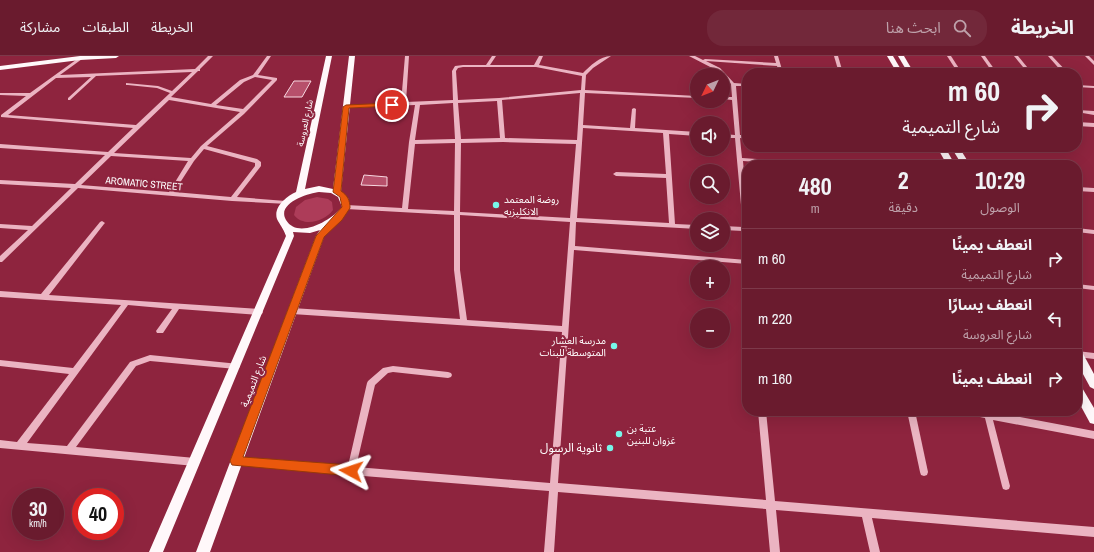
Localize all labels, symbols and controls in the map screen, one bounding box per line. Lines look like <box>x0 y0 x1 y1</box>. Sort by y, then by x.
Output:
search box <box>707 10 987 46</box>
text: الخريطة <box>1011 14 1074 40</box>
text: ابحث هنا <box>886 17 941 38</box>
icon: search <box>951 17 973 39</box>
text: مشاركة <box>20 18 60 36</box>
text: الطبقات <box>82 18 129 36</box>
text: الخريطة <box>151 18 193 36</box>
north arrow <box>690 68 730 108</box>
map controls <box>690 68 730 348</box>
text: 60 m <box>948 72 1000 110</box>
icon: right <box>1014 84 1066 136</box>
pin <box>375 88 409 122</box>
icon: arrive <box>381 94 403 116</box>
street label: شارع العروسة <box>294 98 317 148</box>
text: شارع التميمية <box>902 114 1000 139</box>
button: sound <box>690 116 730 156</box>
button: search <box>690 164 730 204</box>
text: 2 <box>898 164 909 196</box>
text: 10:29 <box>975 164 1025 196</box>
text: 480 <box>799 170 832 202</box>
street label: AROMATIC STREET <box>104 174 183 193</box>
place label: روضة المعتمد الانكليزيه <box>504 193 559 218</box>
text: دقيقة <box>888 199 918 216</box>
text: الوصول <box>980 199 1020 216</box>
marker: روضة المعتمد الانكليزيه <box>491 200 501 210</box>
text: m <box>811 200 820 217</box>
button: layers <box>690 212 730 252</box>
text: انعطف يمينًا <box>952 234 1032 255</box>
text: 60 m <box>758 248 785 269</box>
icon: right <box>1044 248 1066 270</box>
button: + <box>690 260 730 300</box>
text: شارع التميمية <box>961 266 1032 283</box>
text: انعطف يسارًا <box>948 294 1032 315</box>
button: − <box>690 308 730 348</box>
text: 220 m <box>758 308 792 329</box>
icon: left <box>1044 308 1066 330</box>
text: شارع العروسة <box>963 326 1032 343</box>
place label: مدرسة العشار المتوسطة للبنات <box>539 334 606 359</box>
marker: مدرسة العشار المتوسطة للبنات <box>609 341 619 351</box>
street label: شارع التميمية <box>238 353 270 409</box>
text: 160 m <box>758 368 792 389</box>
text: انعطف يمينًا <box>952 368 1032 389</box>
icon: right <box>1044 368 1066 390</box>
place label: عتبة بن غزوان للبنين <box>627 422 675 447</box>
marker: عتبة بن غزوان للبنين <box>614 429 624 439</box>
place label: ثانوية الرسول <box>540 440 602 456</box>
marker: ثانوية الرسول <box>605 443 615 453</box>
position arrow <box>330 450 372 492</box>
speed limit sign: 40 <box>72 488 124 540</box>
text: 30 <box>29 495 47 522</box>
text: km/h <box>29 517 47 530</box>

